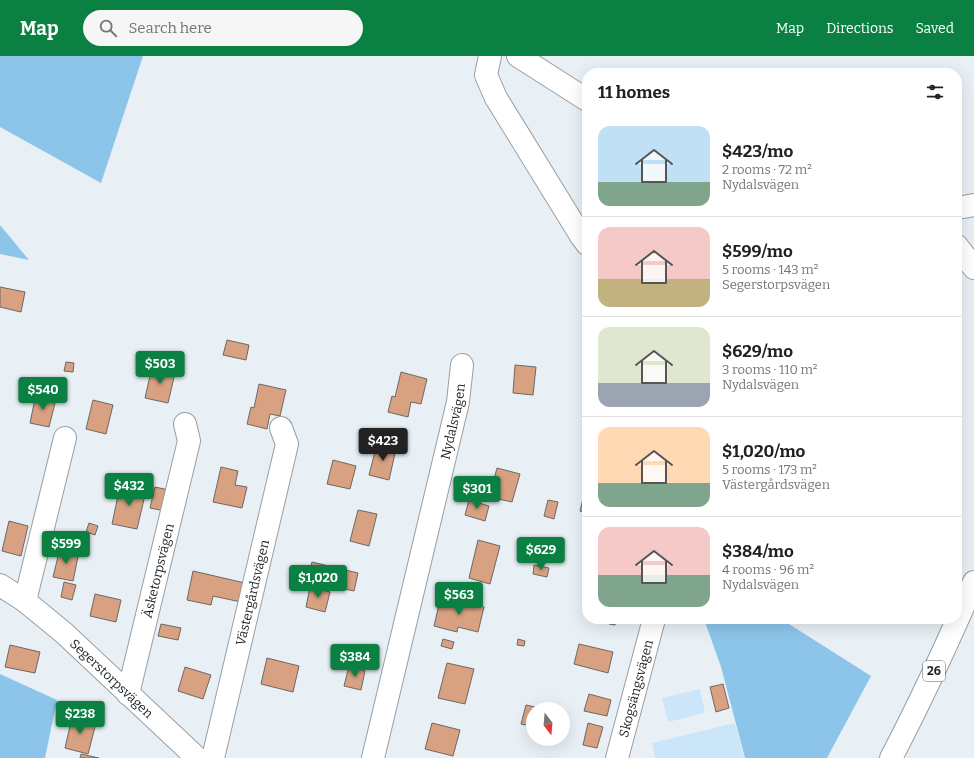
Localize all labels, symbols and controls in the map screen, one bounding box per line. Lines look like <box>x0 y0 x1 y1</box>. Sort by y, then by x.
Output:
search box <box>83 10 363 46</box>
text: Map <box>20 17 59 40</box>
icon: search <box>97 17 119 39</box>
text: Search here <box>129 19 212 37</box>
text: Map <box>776 20 804 37</box>
text: Directions <box>826 20 894 37</box>
text: Saved <box>916 20 954 37</box>
icon: filters <box>924 81 946 103</box>
text: 11 homes <box>598 82 670 103</box>
text: $423/mo <box>722 141 793 162</box>
icon: home <box>630 142 678 190</box>
text: 2 rooms · 72 m² <box>722 162 812 177</box>
text: Nydalsvägen <box>722 177 799 192</box>
text: $599/mo <box>722 241 793 262</box>
icon: home <box>630 243 678 291</box>
text: 5 rooms · 143 m² <box>722 262 818 277</box>
text: Segerstorpsvägen <box>722 277 830 292</box>
text: $629/mo <box>722 341 793 362</box>
icon: home <box>630 343 678 391</box>
pin: $503 <box>136 351 184 385</box>
text: $503 <box>145 356 175 371</box>
text: 3 rooms · 110 m² <box>722 362 817 377</box>
pin: $540 <box>19 377 67 411</box>
text: Nydalsvägen <box>722 377 799 392</box>
text: $540 <box>27 382 59 397</box>
street label: Nydalsvägen <box>437 382 468 461</box>
pin: $423 <box>359 428 407 462</box>
text: $423 <box>368 433 398 448</box>
text: $1,020/mo <box>722 441 805 462</box>
icon: home <box>630 443 678 491</box>
text: 5 rooms · 173 m² <box>722 462 817 477</box>
pin: $432 <box>105 473 153 507</box>
pin: $301 <box>453 476 501 510</box>
text: Västergårdsvägen <box>722 477 830 492</box>
text: $432 <box>114 478 144 493</box>
text: $301 <box>462 481 492 496</box>
street label: Äsketorpsvägen <box>139 521 177 619</box>
pin: $599 <box>42 531 90 565</box>
text: $599 <box>51 536 81 551</box>
street label: Västergårdsvägen <box>232 537 272 647</box>
pin: $629 <box>517 537 565 571</box>
text: $384/mo <box>722 541 794 562</box>
text: $629 <box>526 542 556 557</box>
icon: home <box>630 543 678 591</box>
text: 4 rooms · 96 m² <box>722 562 814 577</box>
pin: $1,020 <box>285 565 351 599</box>
text: $1,020 <box>298 570 338 585</box>
text: Nydalsvägen <box>722 577 799 592</box>
pin: $563 <box>435 582 483 616</box>
text: $563 <box>444 587 474 602</box>
street label: Segerstorpsvägen <box>67 636 157 721</box>
street label: Skogsängsvägen <box>615 637 656 739</box>
pin: $384 <box>331 644 379 678</box>
text: $384 <box>339 649 371 664</box>
road number: 26 <box>923 661 945 681</box>
pin: $238 <box>56 701 104 735</box>
north arrow <box>526 702 570 746</box>
map controls <box>526 702 570 746</box>
text: $238 <box>65 706 95 721</box>

